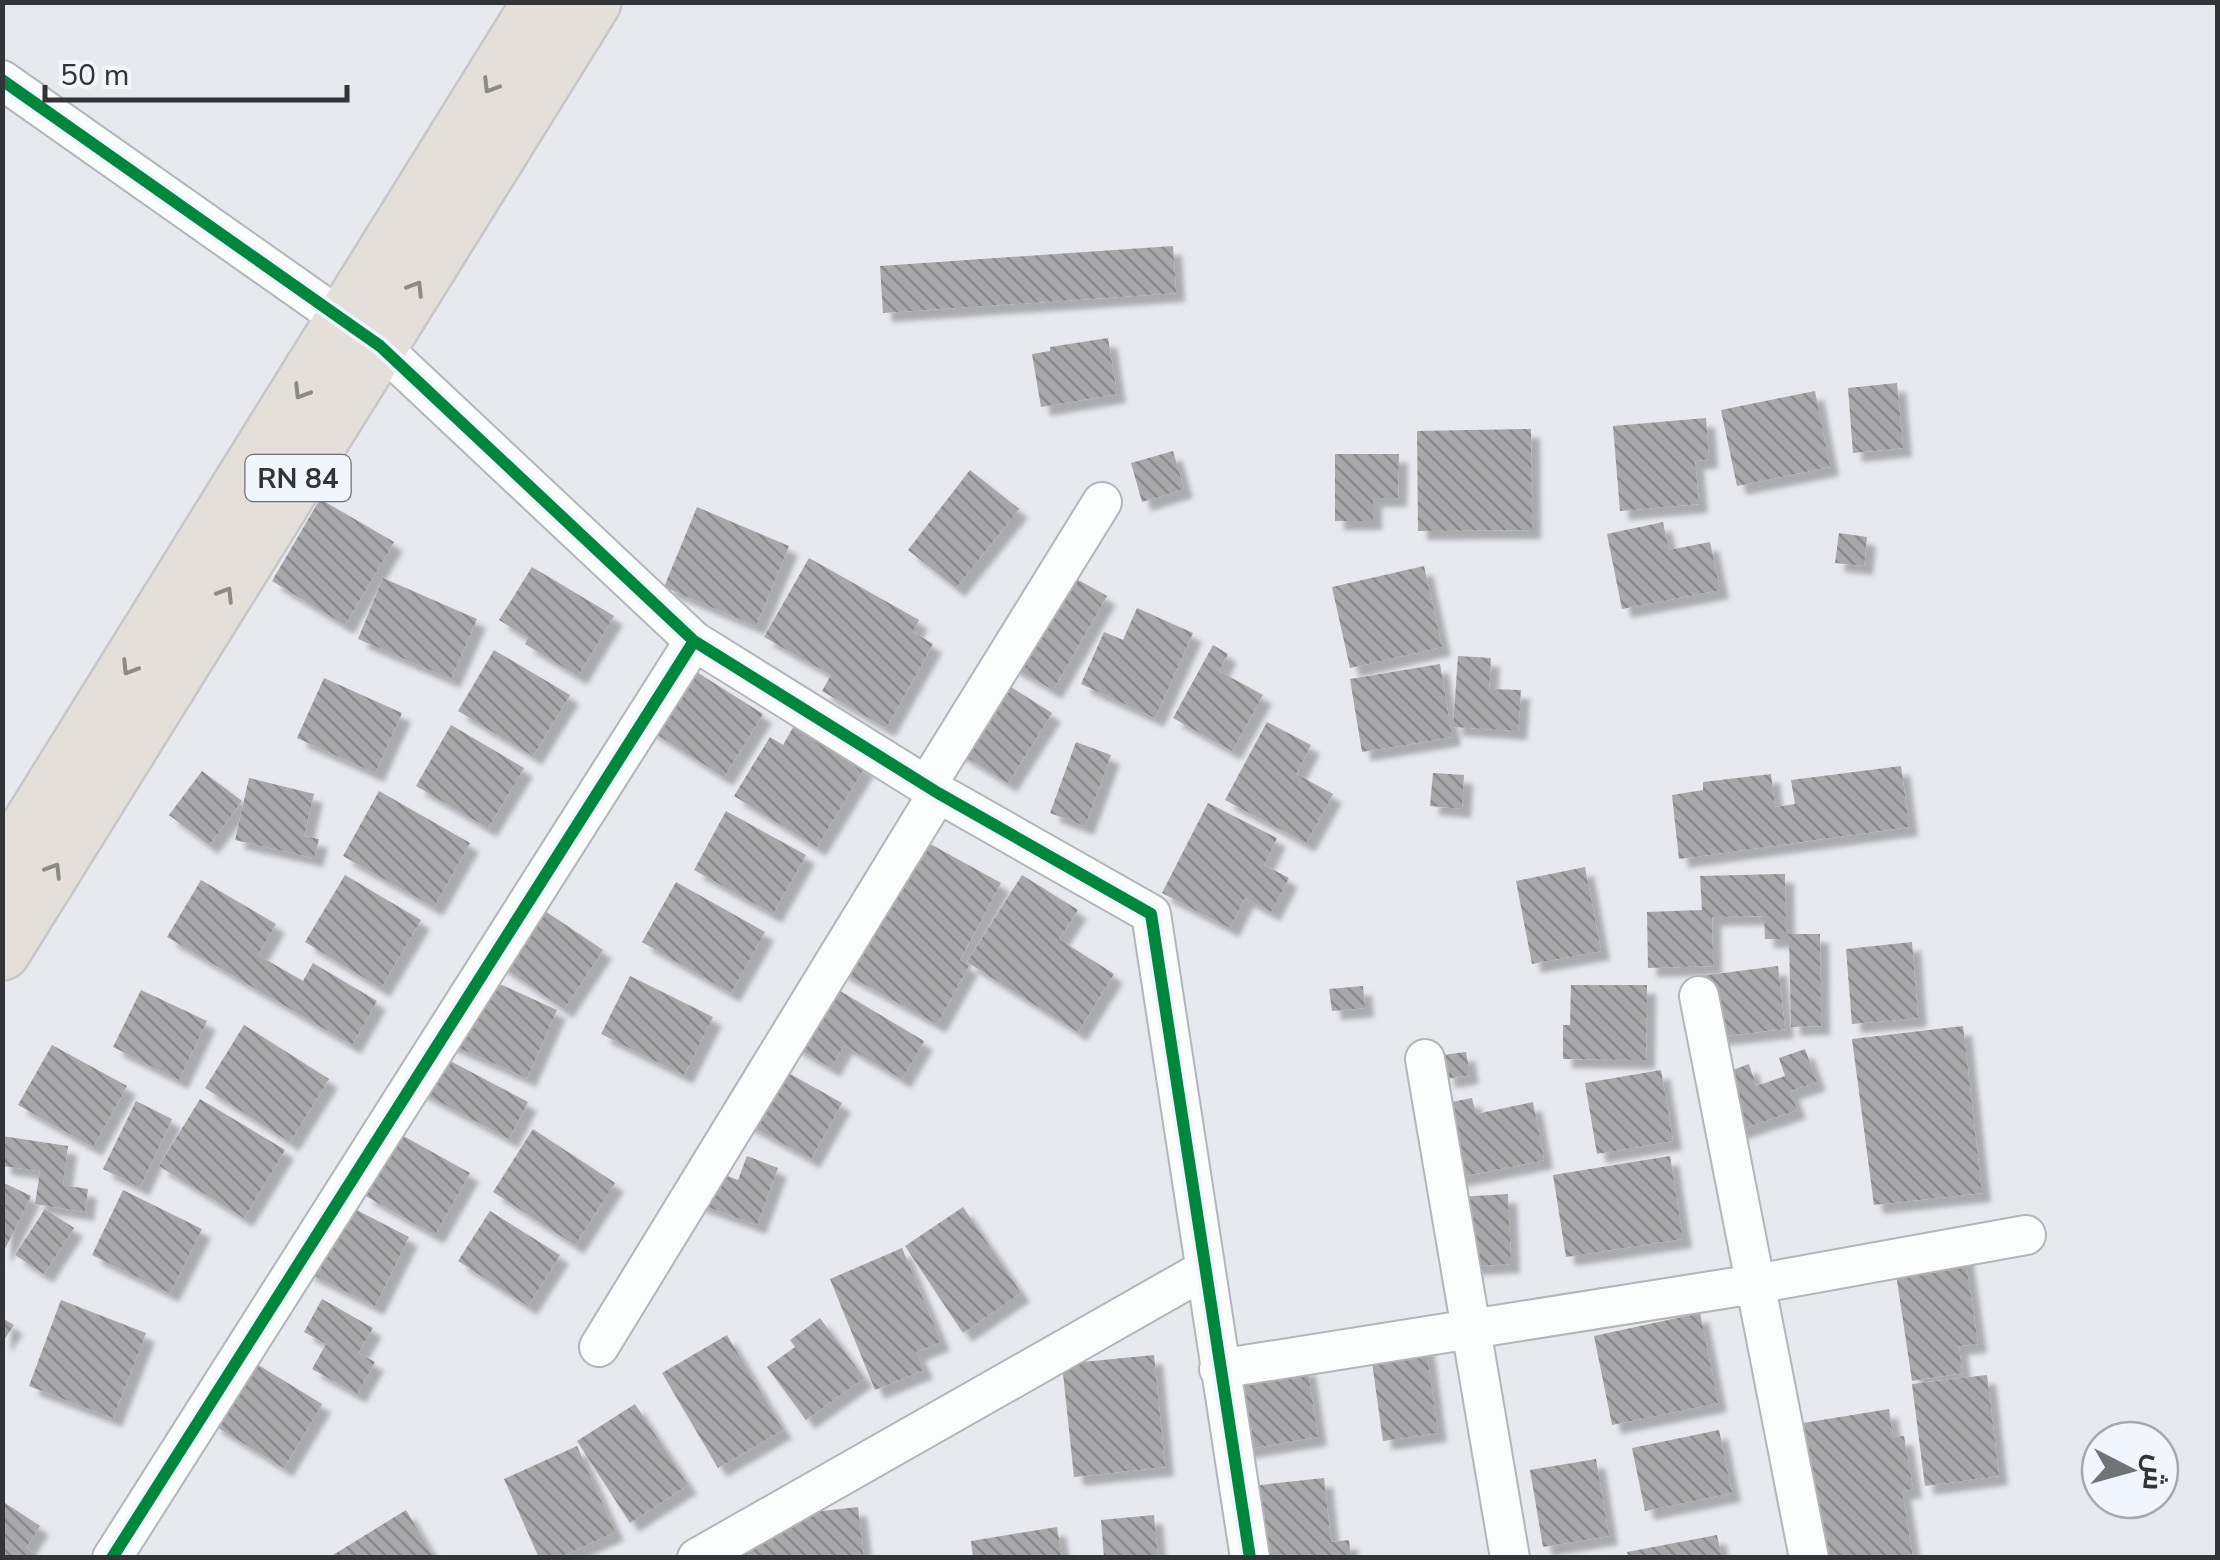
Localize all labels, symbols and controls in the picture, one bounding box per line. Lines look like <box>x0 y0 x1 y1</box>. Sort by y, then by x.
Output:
scale bar <box>45 40 348 102</box>
text: 50 m <box>60 55 129 96</box>
one-way arrow <box>484 75 503 93</box>
one-way arrow <box>404 281 423 299</box>
one-way arrow <box>295 381 314 399</box>
road number: RN 84 <box>246 455 350 501</box>
one-way arrow <box>214 587 233 605</box>
one-way arrow <box>122 657 141 675</box>
one-way arrow <box>42 862 61 880</box>
north arrow <box>2080 1420 2180 1520</box>
text: ش <box>2133 1453 2175 1492</box>

